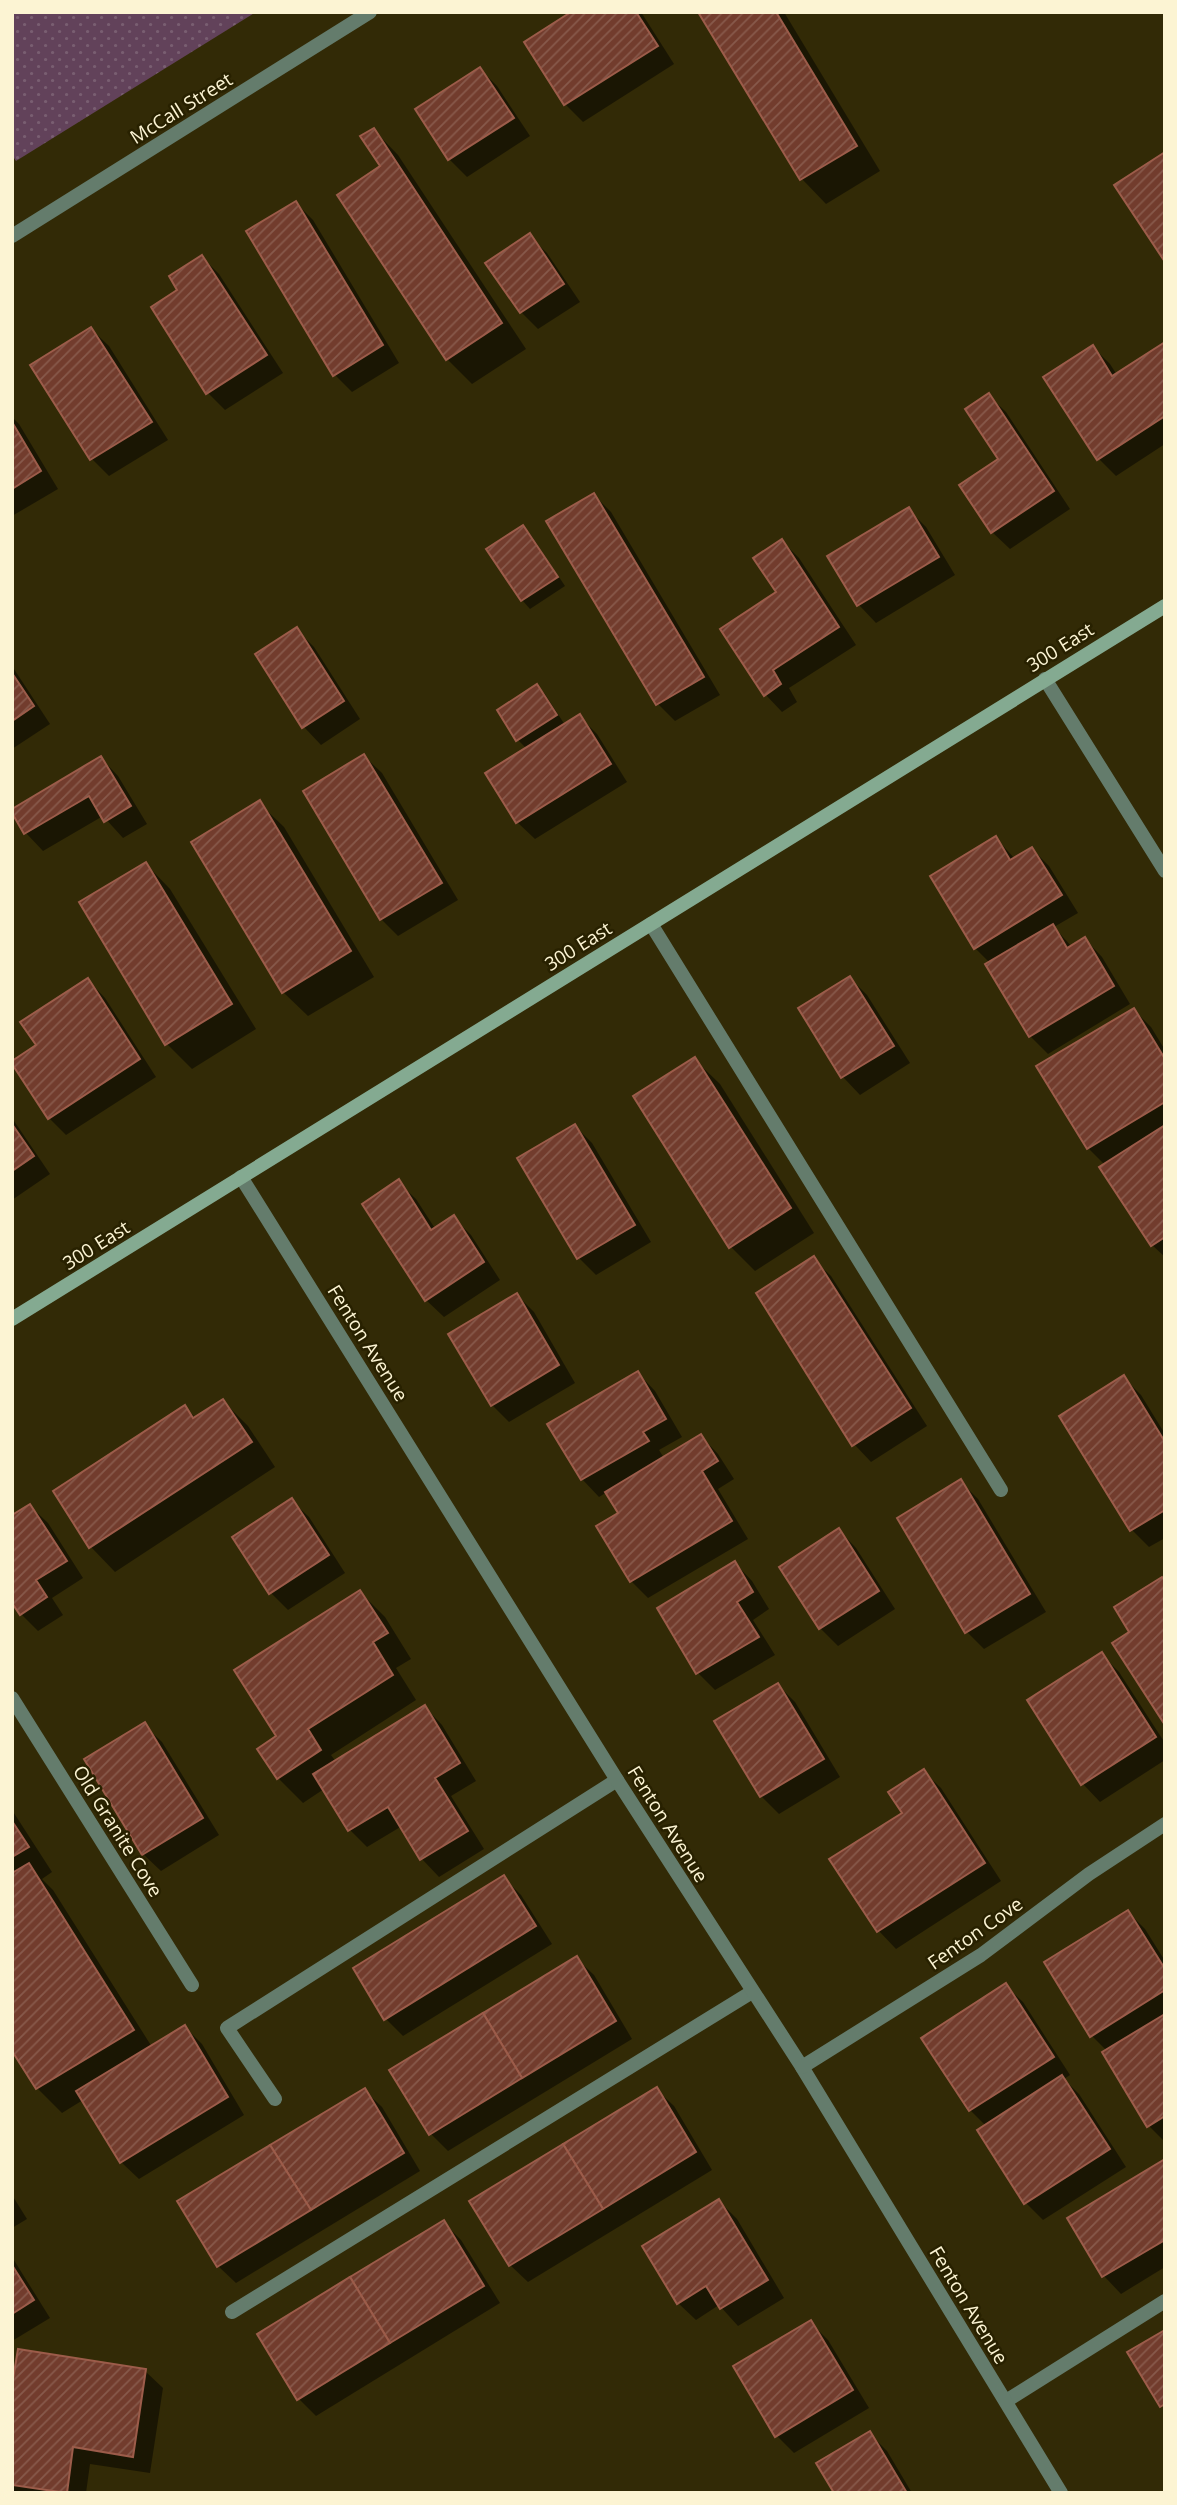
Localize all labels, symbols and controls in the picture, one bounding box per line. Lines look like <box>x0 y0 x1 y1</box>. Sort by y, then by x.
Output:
street label: McCall Street <box>125 66 237 150</box>
street label: 300 East <box>1022 616 1099 678</box>
street label: 300 East <box>540 915 617 977</box>
street label: 300 East <box>58 1214 135 1276</box>
street label: Fenton Avenue <box>322 1280 414 1406</box>
street label: Old Granite Cove <box>67 1760 169 1902</box>
street label: Fenton Avenue <box>622 1761 714 1887</box>
street label: Fenton Cove <box>922 1891 1028 1975</box>
street label: Fenton Avenue <box>924 2241 1014 2369</box>

